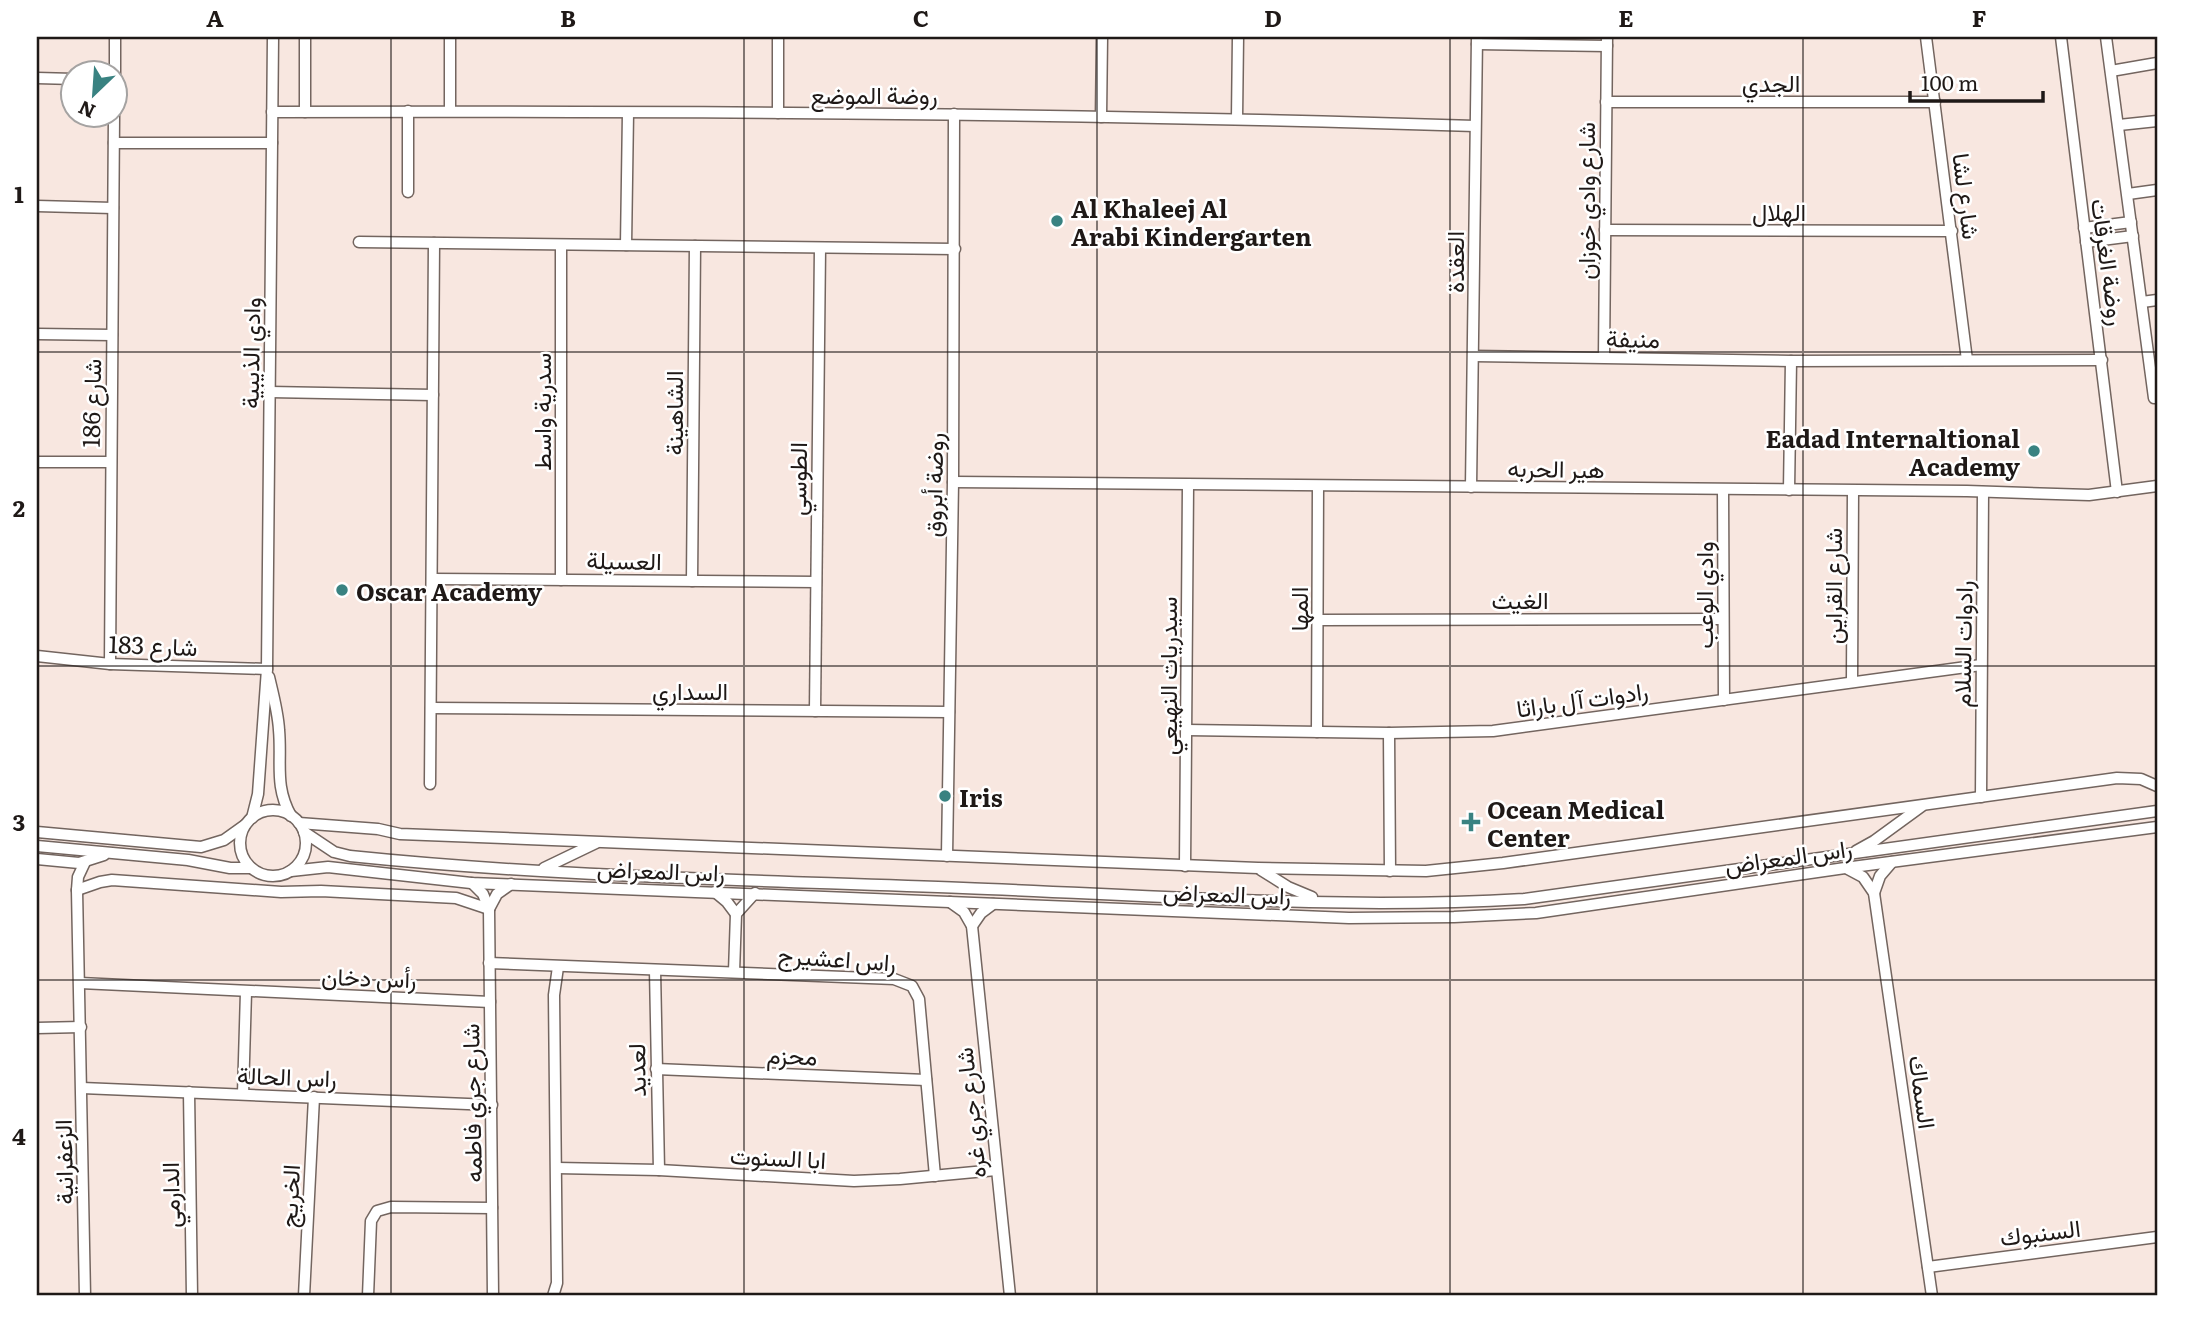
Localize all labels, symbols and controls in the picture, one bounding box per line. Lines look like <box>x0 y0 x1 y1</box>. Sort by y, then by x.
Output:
text: A <box>206 0 224 34</box>
text: B <box>560 0 576 34</box>
text: C <box>913 0 929 34</box>
text: D <box>1264 0 1282 34</box>
text: E <box>1618 0 1634 34</box>
text: F <box>1972 0 1987 34</box>
north arrow <box>60 60 130 130</box>
scale bar <box>1910 60 2044 104</box>
street label: الجدي <box>1742 64 1800 103</box>
text: 100 m <box>1921 66 1978 97</box>
street label: روضة الموضع <box>810 76 938 113</box>
text: N <box>73 94 100 126</box>
street label: شارع وادي خوزان <box>1567 122 1606 280</box>
street label: شارع لشا <box>1944 151 1991 241</box>
text: 1 <box>14 176 24 210</box>
place label: Al Khaleej Al Arabi Kindergarten <box>1071 190 1312 253</box>
street label: الهلال <box>1752 193 1806 228</box>
street label: روضة الغرقات <box>2084 196 2136 328</box>
marker: Al Khaleej Al Arabi Kindergarten <box>1049 213 1065 229</box>
street label: العقدة <box>1436 231 1471 293</box>
street label: وادي الذيبية <box>231 297 271 409</box>
street label: منيفة <box>1606 319 1660 355</box>
street label: سدرية واسط <box>523 353 558 471</box>
street label: شارع 186 <box>72 358 109 448</box>
street label: الشاهينة <box>655 371 690 455</box>
place label: Eadad Internaltional Academy <box>1765 420 2020 483</box>
street label: روضة أبروق <box>914 432 950 538</box>
street label: الطوسي <box>778 442 818 516</box>
marker: Eadad Internaltional Academy <box>2026 443 2042 459</box>
street label: هير الحربه <box>1507 449 1605 485</box>
text: 2 <box>13 490 25 524</box>
street label: شارع القراين <box>1814 528 1850 644</box>
street label: العسيلة <box>586 541 662 577</box>
street label: وادي الوعب <box>1685 541 1724 649</box>
place label: Oscar Academy <box>356 573 543 608</box>
street label: رادوات السلام <box>1942 580 1981 708</box>
street label: الغيث <box>1491 581 1549 616</box>
marker: Oscar Academy <box>334 582 350 598</box>
street label: المها <box>1280 587 1315 631</box>
street label: سيدريات النهيعي <box>1149 597 1188 755</box>
street label: شارع 183 <box>108 625 198 664</box>
street label: رادوات آل باراثا <box>1514 671 1650 725</box>
street label: السداري <box>652 672 728 711</box>
place label: Iris <box>959 779 1003 814</box>
marker: Iris <box>937 788 953 804</box>
place label: Ocean Medical Center <box>1487 791 1665 854</box>
text: 3 <box>13 804 25 838</box>
marker: Ocean Medical Center <box>1461 812 1481 832</box>
street label: راس المعراض <box>1722 829 1854 881</box>
street label: راس المعراض <box>596 849 726 889</box>
street label: راس المعراض <box>1162 872 1292 912</box>
street label: راس اعشيرج <box>777 935 897 980</box>
street label: رأس دخان <box>321 957 417 995</box>
street label: شارع جري فاطمه <box>451 1023 493 1183</box>
street label: محزم <box>766 1036 818 1073</box>
street label: لعديد <box>617 1043 653 1097</box>
street label: شارع جري غره <box>945 1045 997 1180</box>
street label: السماك <box>1902 1053 1946 1131</box>
street label: راس الحالة <box>237 1056 337 1094</box>
text: 4 <box>12 1118 26 1152</box>
street label: الزعفرانية <box>44 1119 80 1205</box>
street label: ابا السنوت <box>729 1136 827 1176</box>
street label: الدارمي <box>151 1162 191 1228</box>
street label: الخريج <box>269 1163 309 1229</box>
street label: السنبوك <box>1998 1209 2082 1253</box>

